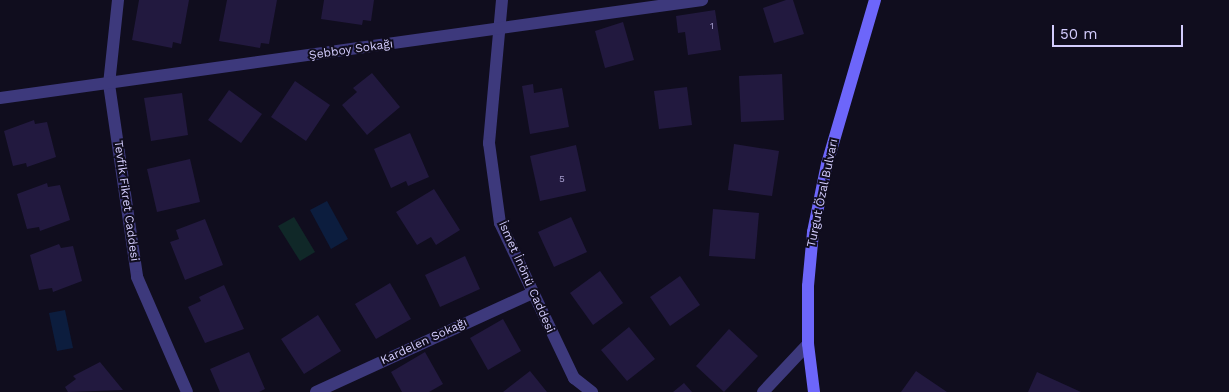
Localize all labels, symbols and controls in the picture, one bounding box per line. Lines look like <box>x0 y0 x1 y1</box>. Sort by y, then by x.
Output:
scale bar <box>1054 15 1185 47</box>
house number: 1 <box>710 20 714 32</box>
text: 50 m <box>1060 25 1097 43</box>
street label: Şebboy Sokağı <box>308 37 394 63</box>
street label: Turgut Özal Bulvarı <box>804 137 842 249</box>
street label: Tevfik Fikret Caddesi <box>110 140 142 262</box>
house number: 5 <box>559 173 565 185</box>
street label: İsmet İnönü Caddesi <box>495 219 557 335</box>
street label: Kardelen Sokağı <box>378 316 470 368</box>

